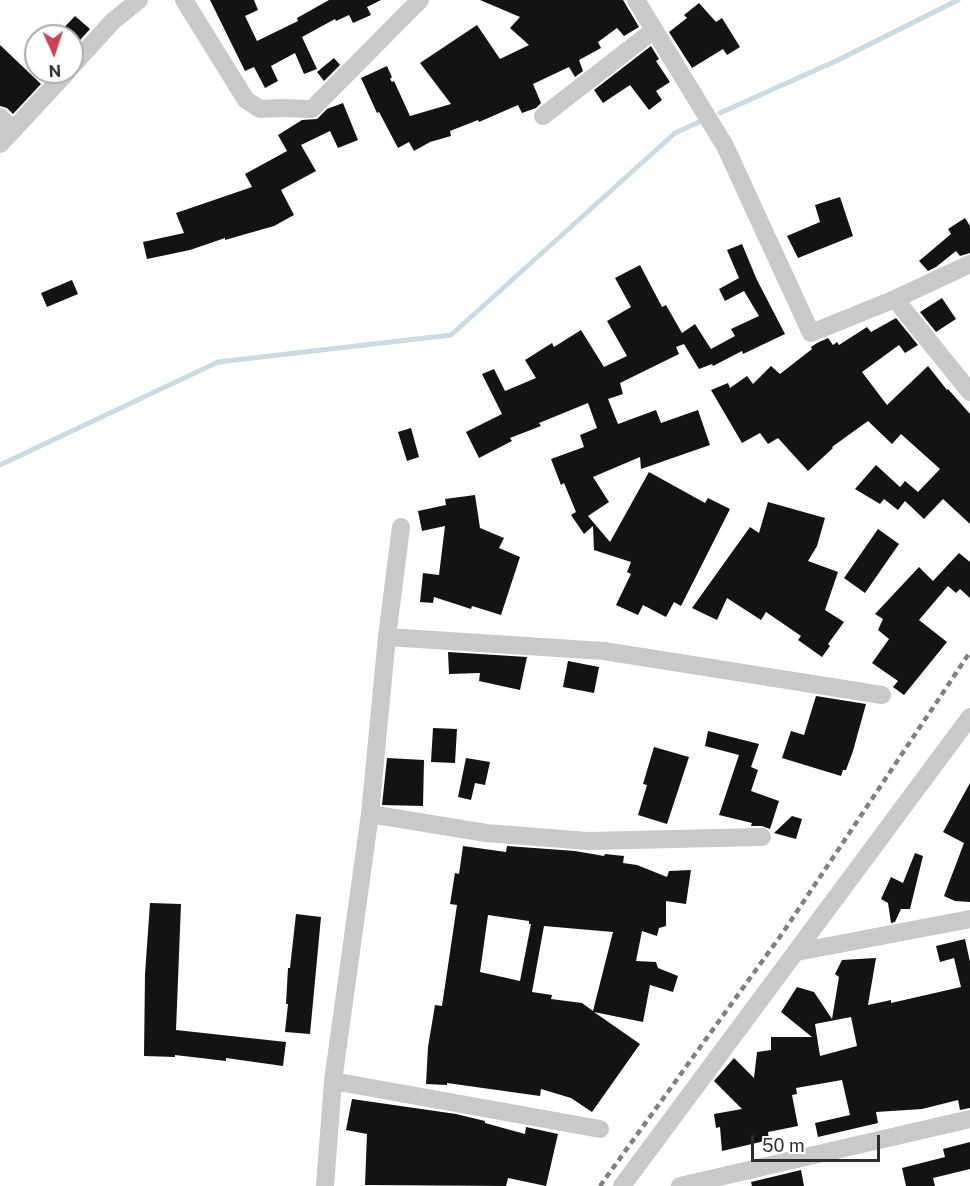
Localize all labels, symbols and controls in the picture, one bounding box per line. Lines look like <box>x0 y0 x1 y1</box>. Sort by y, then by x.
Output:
north arrow <box>24 24 84 84</box>
text: N <box>48 61 62 80</box>
scale bar <box>754 1123 883 1161</box>
text: 50 m <box>762 1135 805 1156</box>

